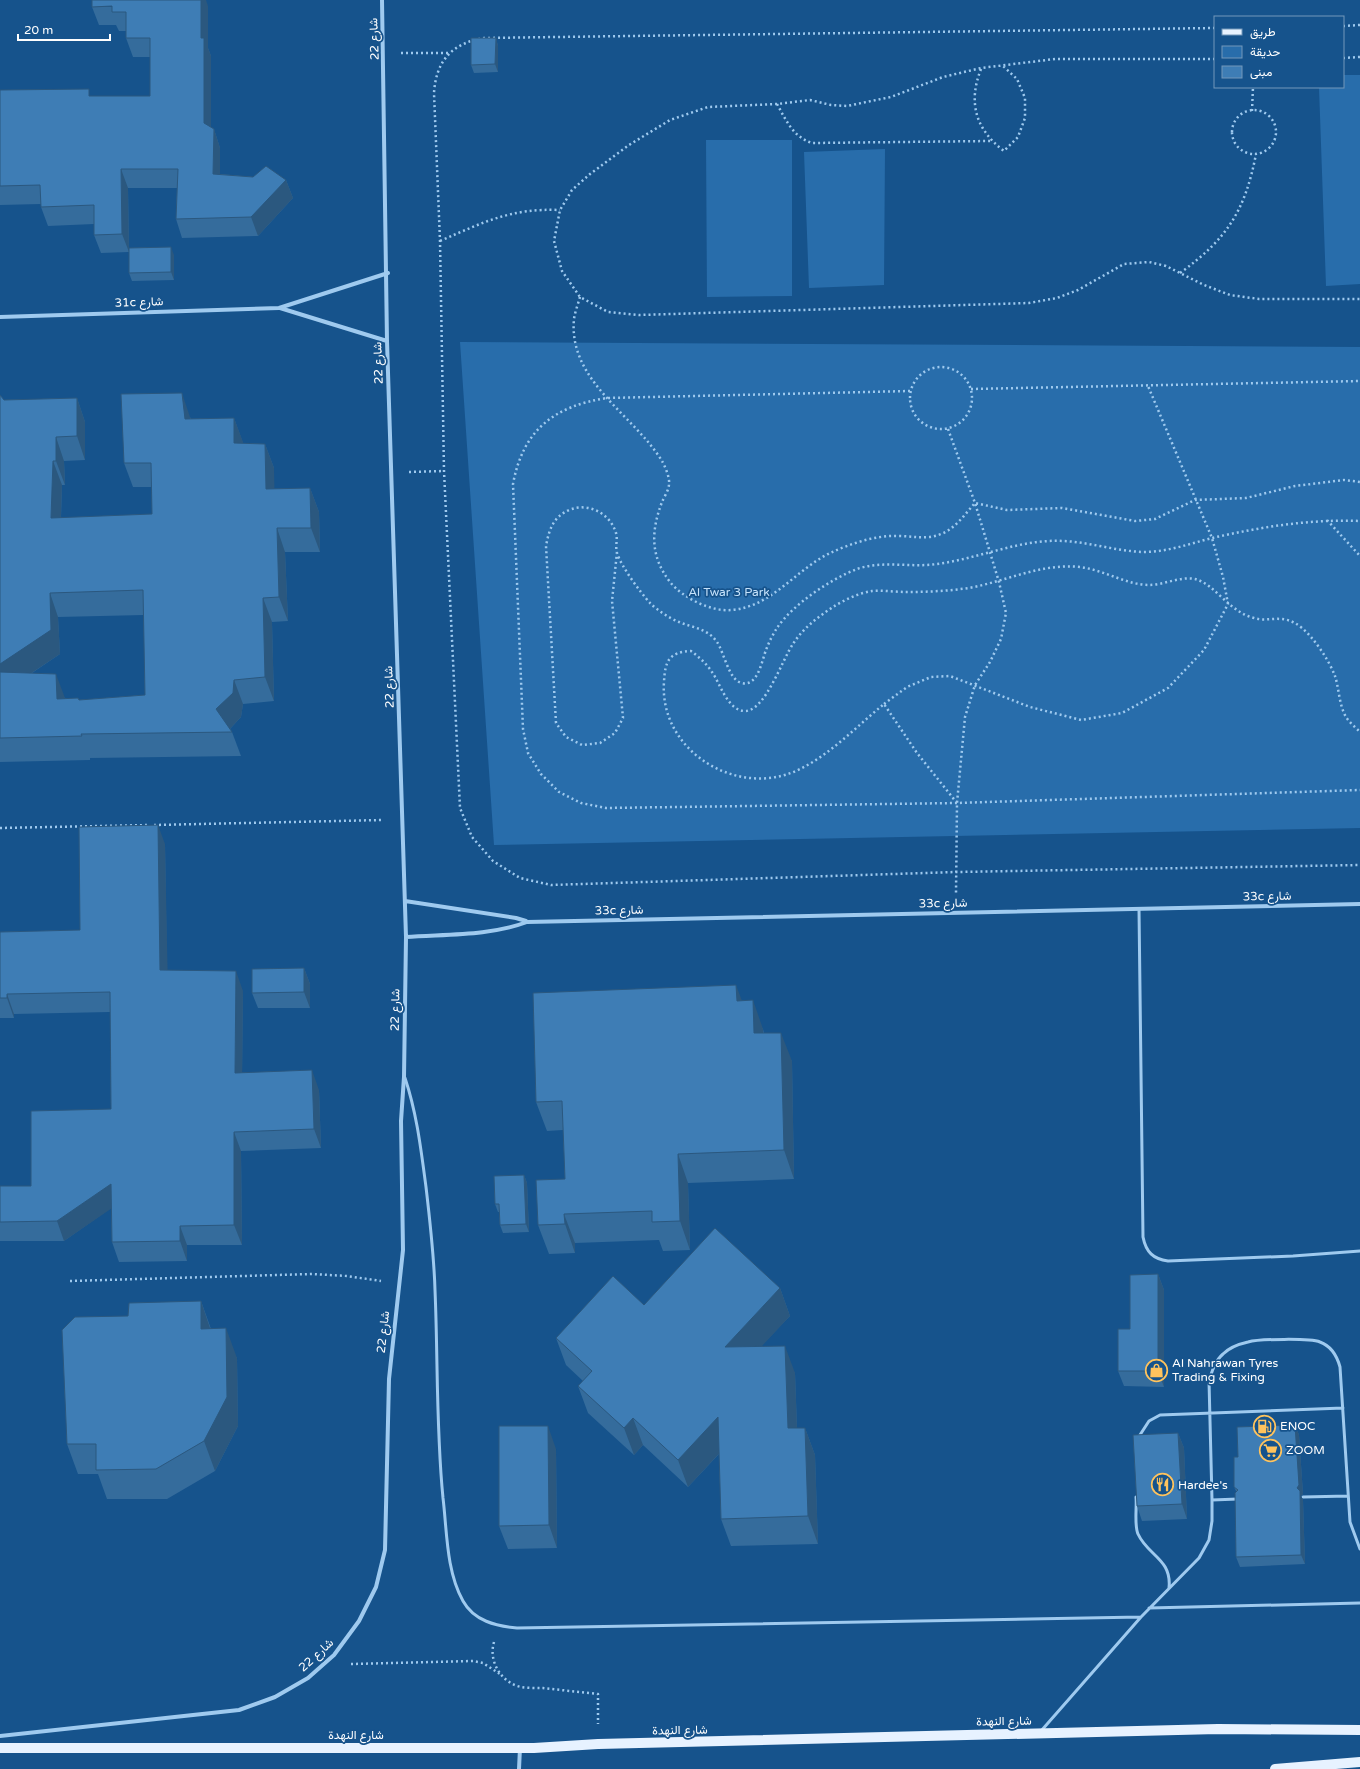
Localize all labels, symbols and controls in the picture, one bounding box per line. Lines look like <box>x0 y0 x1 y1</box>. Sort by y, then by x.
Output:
scale bar <box>18 16 110 42</box>
legend <box>1214 16 1344 88</box>
street label: شارع 22 <box>366 18 384 60</box>
text: 20 m <box>24 23 53 37</box>
text: طريق <box>1250 25 1276 40</box>
text: حديقة <box>1250 45 1280 59</box>
text: مبنى <box>1250 65 1272 80</box>
street label: 31c شارع <box>114 294 164 312</box>
street label: شارع 22 <box>370 342 388 384</box>
park label: Al Twar 3 Park <box>688 585 770 599</box>
street label: شارع 22 <box>381 666 399 708</box>
street label: 33c شارع <box>1243 889 1292 905</box>
street label: 33c شارع <box>919 896 968 912</box>
street label: 33c شارع <box>595 903 644 919</box>
street label: شارع 22 <box>388 989 404 1031</box>
street label: شارع 22 <box>374 1310 394 1354</box>
place label: Al Nahrawan Tyres Trading & Fixing <box>1172 1356 1279 1384</box>
shop icon: Al Nahrawan Tyres Trading & Fixing <box>1143 1357 1169 1383</box>
fuel station icon: ENOC <box>1252 1413 1278 1439</box>
place label: ENOC <box>1280 1419 1315 1433</box>
supermarket icon: ZOOM <box>1257 1437 1283 1463</box>
place label: ZOOM <box>1286 1443 1325 1457</box>
restaurant icon: Hardee's <box>1150 1472 1176 1498</box>
place label: Hardee's <box>1178 1478 1228 1492</box>
street label: شارع 22 <box>296 1635 338 1676</box>
street label: شارع النهدة <box>976 1714 1032 1730</box>
street label: شارع النهدة <box>652 1723 708 1739</box>
street label: شارع النهدة <box>328 1728 384 1744</box>

